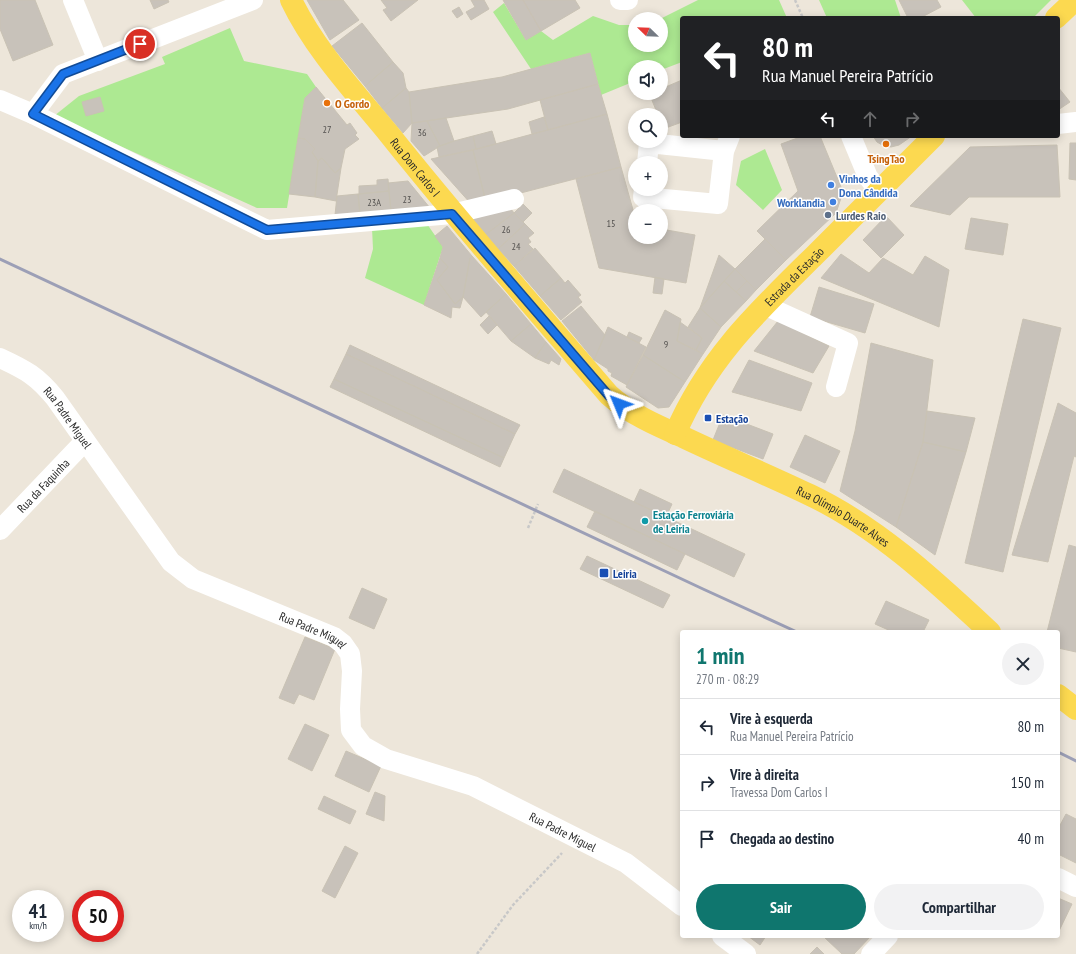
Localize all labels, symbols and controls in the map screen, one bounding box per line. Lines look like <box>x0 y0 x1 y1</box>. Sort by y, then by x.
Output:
north arrow <box>628 12 668 52</box>
map controls <box>628 12 668 244</box>
pin <box>123 27 157 61</box>
text: 80 m <box>762 28 813 65</box>
icon: left <box>696 32 748 84</box>
icon: arrive <box>129 33 151 55</box>
button: sound <box>628 60 668 100</box>
text: Rua Manuel Pereira Patrício <box>762 64 933 87</box>
place label: O Gordo <box>335 96 370 111</box>
marker: O Gordo <box>322 98 332 108</box>
button: search <box>628 108 668 148</box>
icon: left <box>817 108 839 130</box>
icon: ahead <box>859 108 881 130</box>
icon: right <box>901 108 923 130</box>
house number: 27 <box>323 123 332 136</box>
house number: 36 <box>418 126 427 139</box>
street label: Rua Dom Carlos I <box>388 135 444 199</box>
marker: TsingTao <box>881 139 891 149</box>
place label: TsingTao <box>867 151 905 166</box>
button: + <box>628 156 668 196</box>
place label: Vinhos da Dona Cândida <box>838 171 898 200</box>
marker: Vinhos da Dona Cândida <box>826 180 836 190</box>
house number: 23 <box>403 193 412 206</box>
place label: Worklandia <box>776 195 825 210</box>
house number: 23A <box>367 196 381 209</box>
marker: Worklandia <box>828 197 838 207</box>
button: − <box>628 204 668 244</box>
place label: Lurdes Raio <box>836 208 887 223</box>
marker: Lurdes Raio <box>823 210 833 220</box>
house number: 15 <box>607 217 616 230</box>
house number: 26 <box>502 223 511 236</box>
house number: 24 <box>512 240 521 253</box>
street label: Estrada da Estação <box>761 243 827 309</box>
house number: 9 <box>664 338 668 351</box>
street label: Rua Padre Miguel <box>41 383 96 451</box>
position arrow <box>598 383 640 425</box>
place label: Estação <box>716 411 749 426</box>
marker: Estação <box>703 413 713 423</box>
street label: Rua da Faquinha <box>14 455 72 515</box>
street label: Rua Olímpio Duarte Alves <box>794 482 893 550</box>
place label: Estação Ferroviária de Leiria <box>653 507 734 536</box>
marker: Estação Ferroviária de Leiria <box>640 516 650 526</box>
place label: Leiria <box>613 566 637 581</box>
marker: Leiria <box>598 567 610 579</box>
street label: Rua Padre Miguel <box>277 608 351 651</box>
text: 1 min <box>696 640 744 671</box>
button: close <box>1002 643 1044 685</box>
text: 270 m · 08:29 <box>696 671 759 688</box>
text: Vire à esquerda <box>730 709 813 728</box>
icon: left <box>696 716 718 738</box>
text: 80 m <box>1018 717 1044 736</box>
text: Rua Manuel Pereira Patrício <box>730 728 854 745</box>
text: Vire à direita <box>730 765 799 784</box>
icon: right <box>696 772 718 794</box>
text: 150 m <box>1011 773 1044 792</box>
text: Travessa Dom Carlos I <box>730 784 828 801</box>
street label: Rua Padre Miguel <box>527 808 599 854</box>
icon: arrive <box>696 828 718 850</box>
text: Chegada ao destino <box>730 829 834 848</box>
text: 40 m <box>1018 829 1044 848</box>
button: Sair <box>696 884 866 930</box>
button: Compartilhar <box>874 884 1044 930</box>
speed limit sign: 50 <box>72 890 124 942</box>
text: 41 <box>28 898 48 924</box>
text: km/h <box>29 919 47 932</box>

